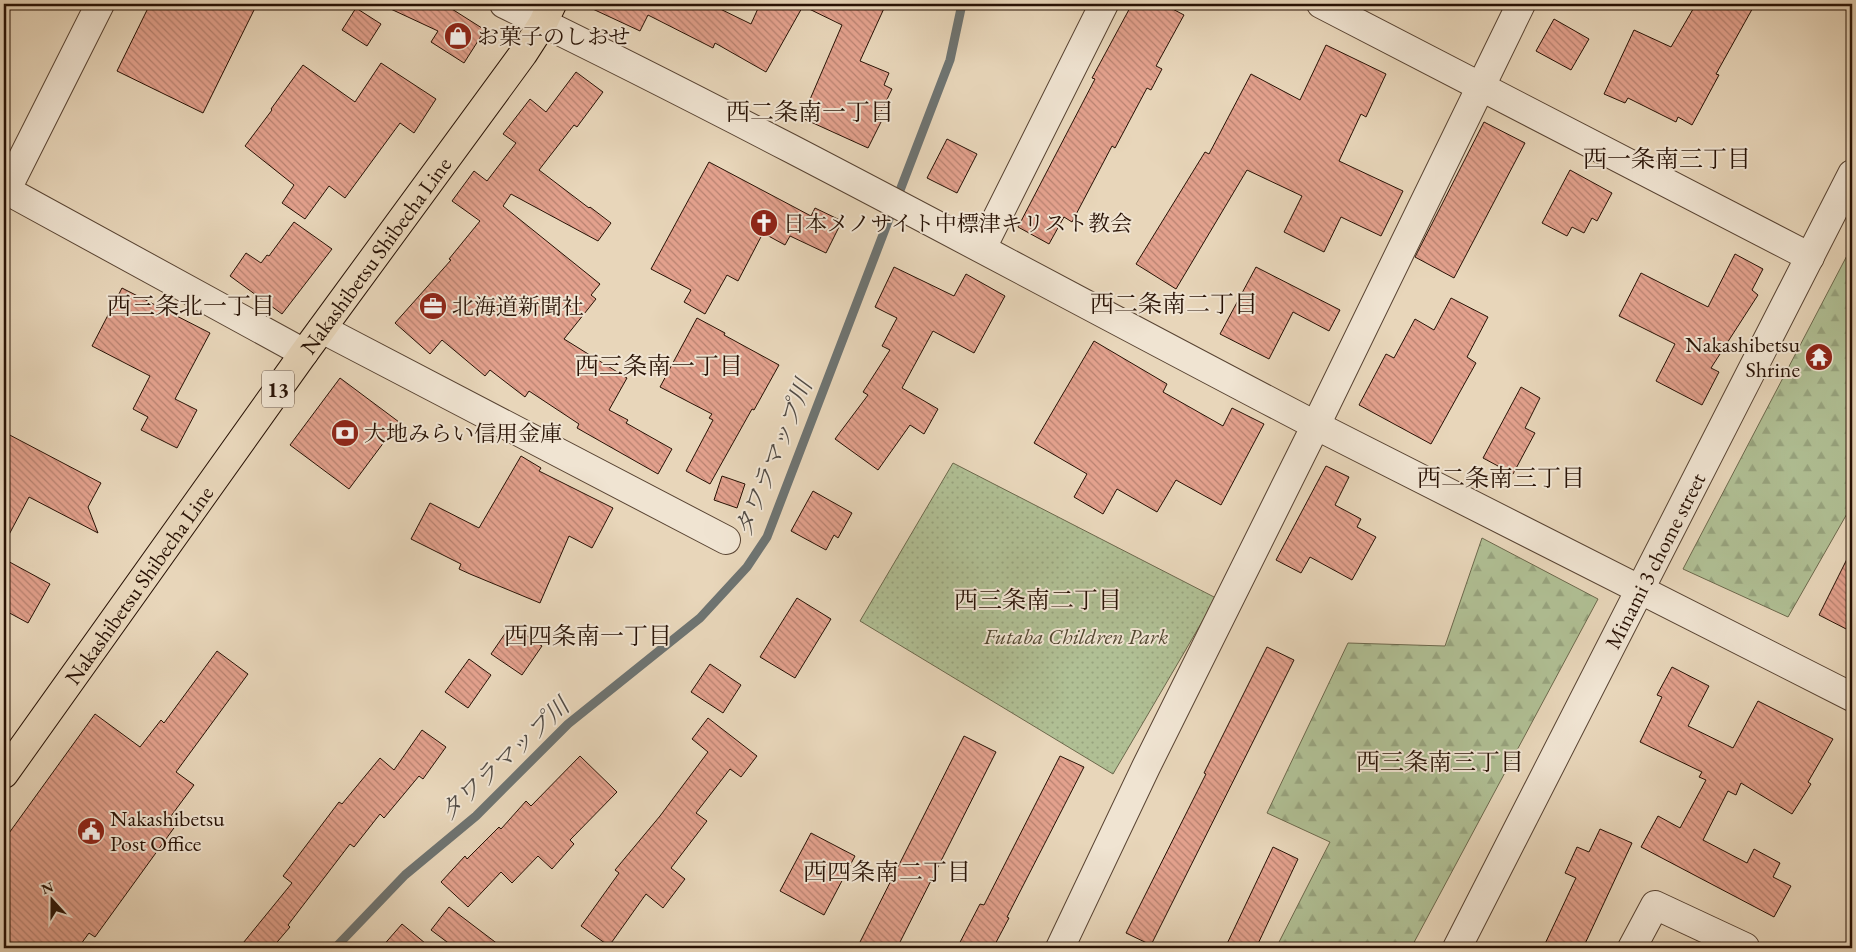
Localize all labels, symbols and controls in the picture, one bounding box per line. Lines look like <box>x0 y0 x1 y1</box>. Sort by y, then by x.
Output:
shop icon: お菓子のしおせ <box>443 21 473 51</box>
place label: お菓子のしおせ <box>477 22 630 51</box>
district label: 西二条南一丁目 <box>726 96 894 127</box>
district label: 西一条南三丁目 <box>1583 143 1751 174</box>
street label: Nakashibetsu Shibecha Line <box>294 151 458 360</box>
church icon: 日本メノサイト中標津キリスト教会 <box>749 208 779 238</box>
place label: 日本メノサイト中標津キリスト教会 <box>783 209 1132 238</box>
district label: 西二条南二丁目 <box>1090 288 1258 319</box>
district label: 西三条北一丁目 <box>107 290 275 321</box>
office icon: 北海道新聞社 <box>418 291 448 321</box>
place label: 北海道新聞社 <box>452 292 584 321</box>
place label: Nakashibetsu Shrine <box>1685 330 1800 384</box>
temple icon: Nakashibetsu Shrine <box>1804 342 1834 372</box>
district label: 西三条南一丁目 <box>575 350 743 381</box>
road number: 13 <box>262 370 294 408</box>
water label: タワラマップ川 <box>727 372 820 541</box>
bank icon: 大地みらい信用金庫 <box>330 418 360 448</box>
place label: 大地みらい信用金庫 <box>364 419 562 448</box>
district label: 西二条南三丁目 <box>1417 462 1585 493</box>
street label: Minami 3 chome street <box>1598 467 1712 654</box>
street label: Nakashibetsu Shibecha Line <box>58 479 220 690</box>
district label: 西三条南二丁目 <box>954 584 1122 615</box>
district label: 西四条南一丁目 <box>504 620 672 651</box>
park label: Futaba Children Park <box>983 622 1168 651</box>
water label: タワラマップ川 <box>432 689 578 827</box>
district label: 西三条南三丁目 <box>1356 746 1524 777</box>
place label: Nakashibetsu Post Office <box>110 804 225 858</box>
public building icon: Nakashibetsu Post Office <box>76 816 106 846</box>
district label: 西四条南二丁目 <box>803 856 971 887</box>
north arrow <box>28 874 78 924</box>
text: N <box>39 877 56 898</box>

